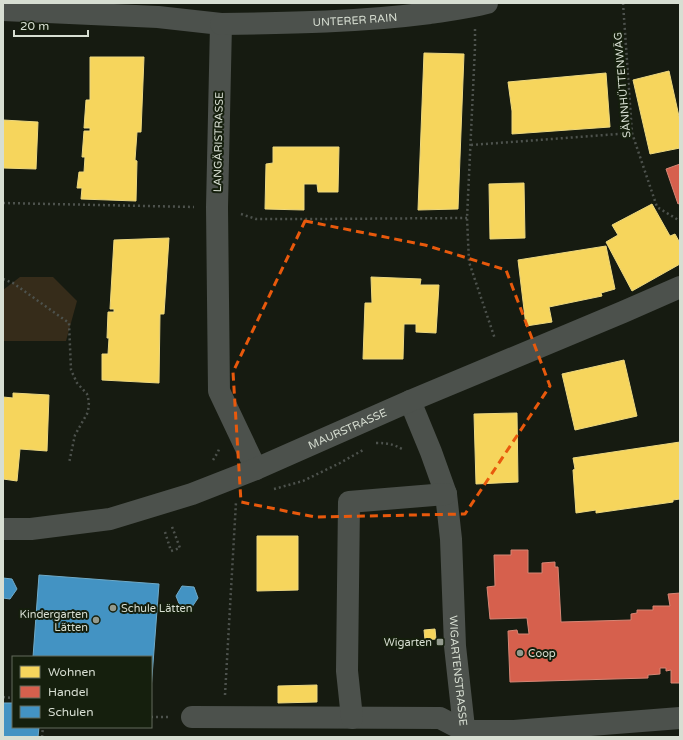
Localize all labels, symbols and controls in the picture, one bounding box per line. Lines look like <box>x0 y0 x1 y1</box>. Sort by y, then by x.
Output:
street label: UNTERER RAIN <box>312 11 398 29</box>
scale bar <box>14 12 88 38</box>
text: 20 m <box>20 19 49 33</box>
street label: SÄNNHÜTTENWÄG <box>611 32 634 138</box>
street label: LANGÄRISTRASSE <box>211 92 226 192</box>
street label: MAURSTRASSE <box>306 406 389 452</box>
place label: Schule Lätten <box>121 602 192 615</box>
marker: Schule Lätten <box>108 603 118 613</box>
place label: Kindergarten Lätten <box>20 608 88 634</box>
marker: Kindergarten Lätten <box>91 615 101 625</box>
street label: WIGARTENSTRASSE <box>447 615 470 727</box>
place label: Wigarten <box>384 636 432 649</box>
marker: Wigarten <box>435 637 445 647</box>
place label: Coop <box>528 647 556 660</box>
marker: Coop <box>515 648 525 658</box>
legend <box>12 656 152 728</box>
text: Wohnen <box>48 665 96 679</box>
text: Handel <box>48 685 88 699</box>
text: Schulen <box>48 705 93 719</box>

